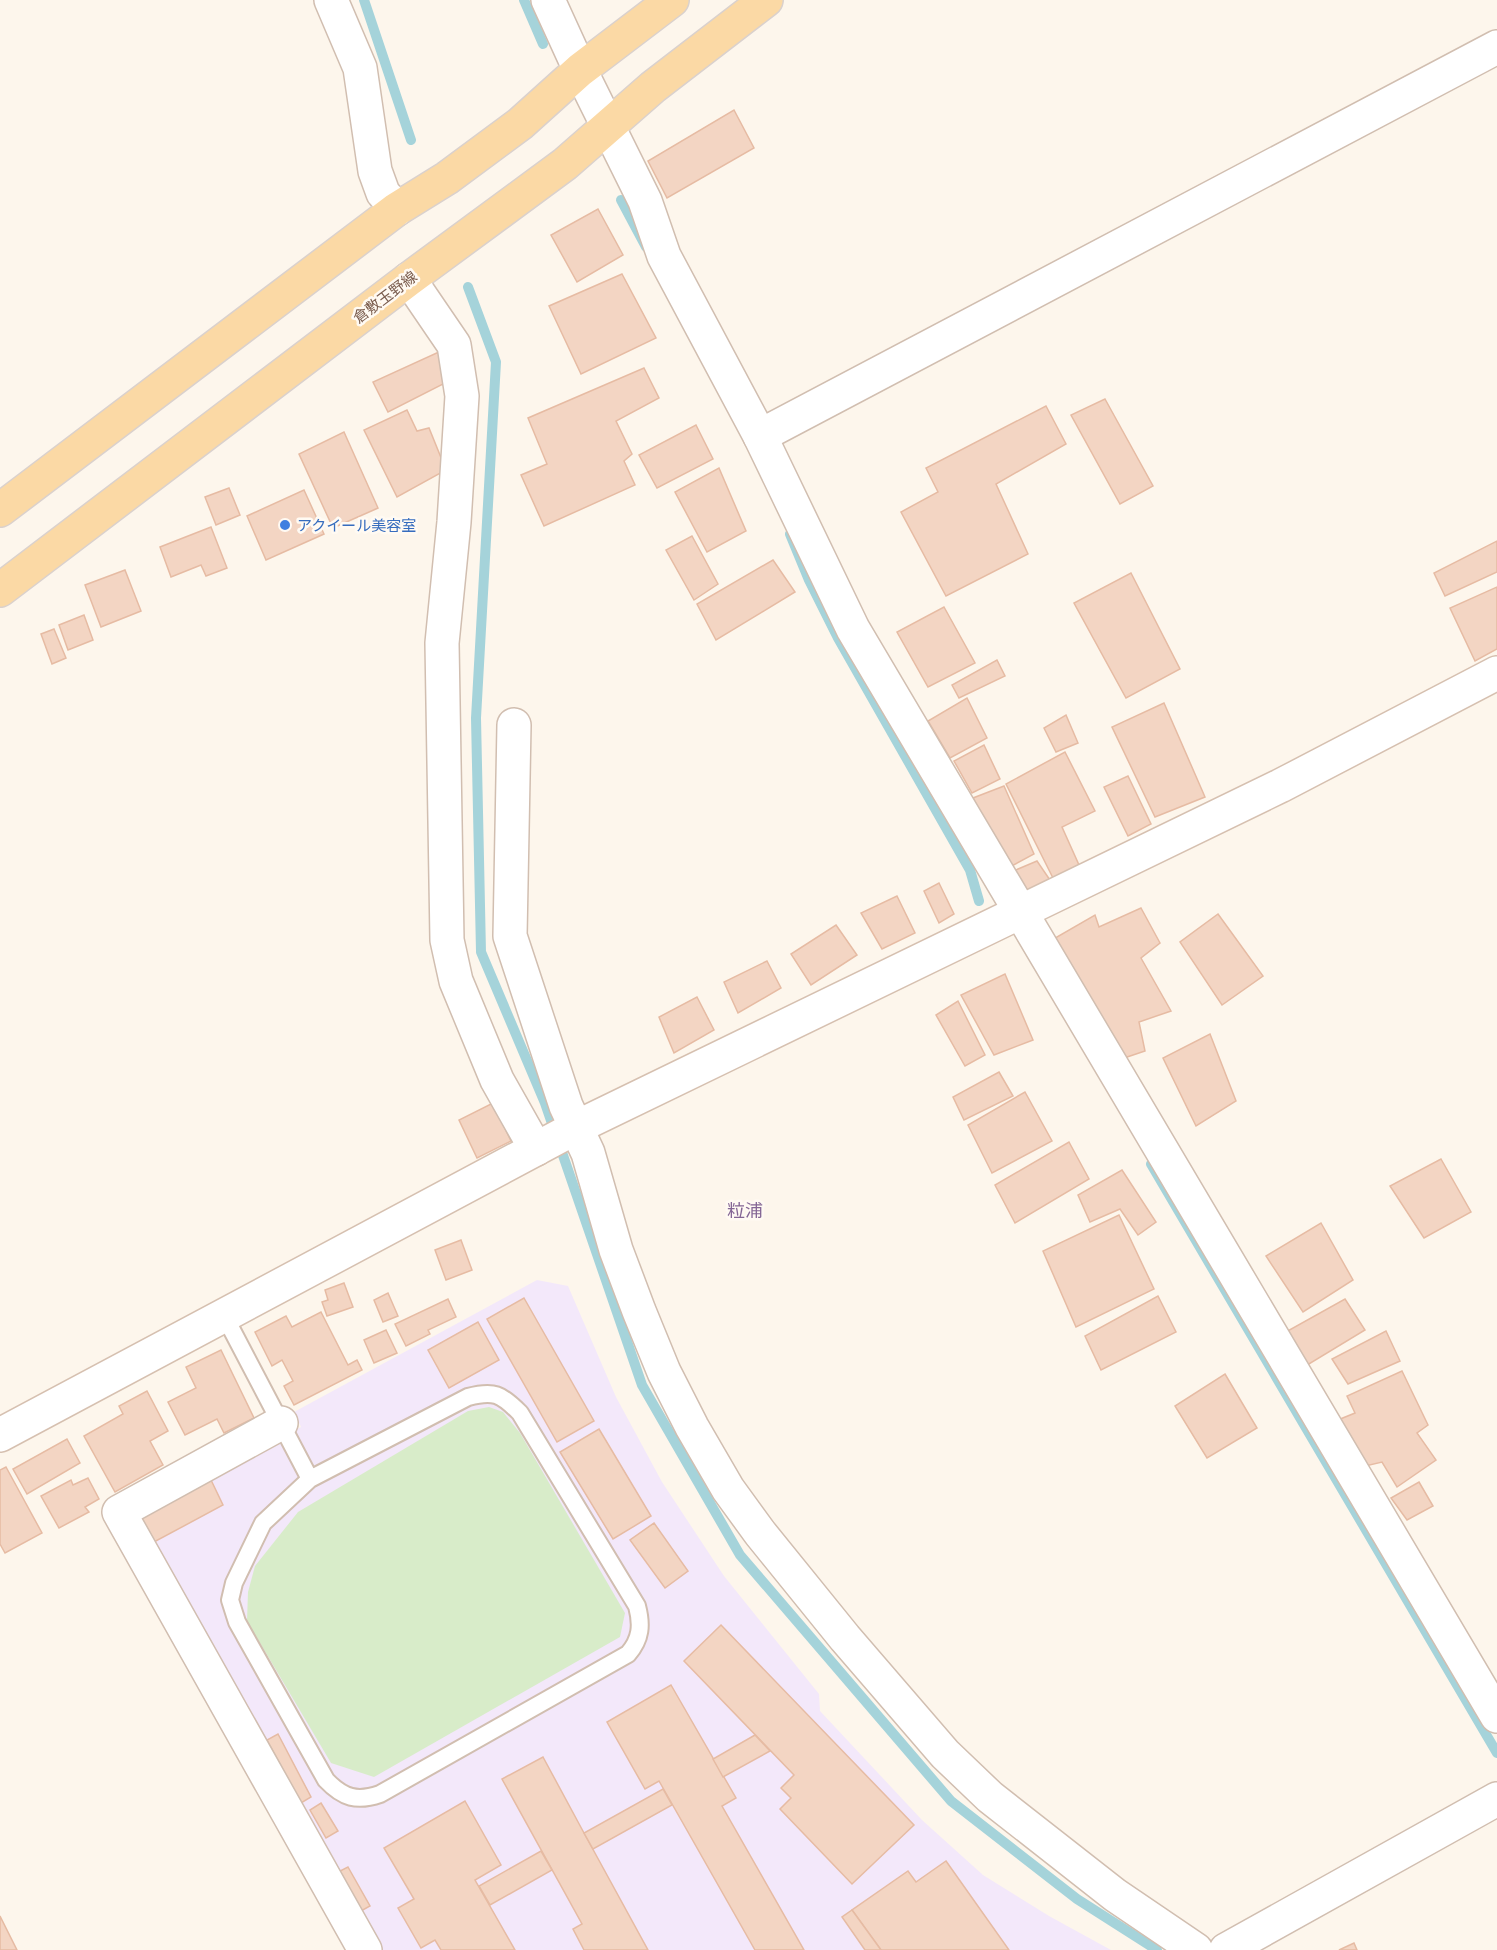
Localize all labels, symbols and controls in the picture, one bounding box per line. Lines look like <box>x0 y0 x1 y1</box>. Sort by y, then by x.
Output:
street label: 倉敷玉野線 <box>350 268 420 326</box>
place label: アクイール美容室 <box>297 517 416 534</box>
marker: アクイール美容室 <box>278 518 292 532</box>
district label: 粒浦 <box>727 1201 763 1221</box>

